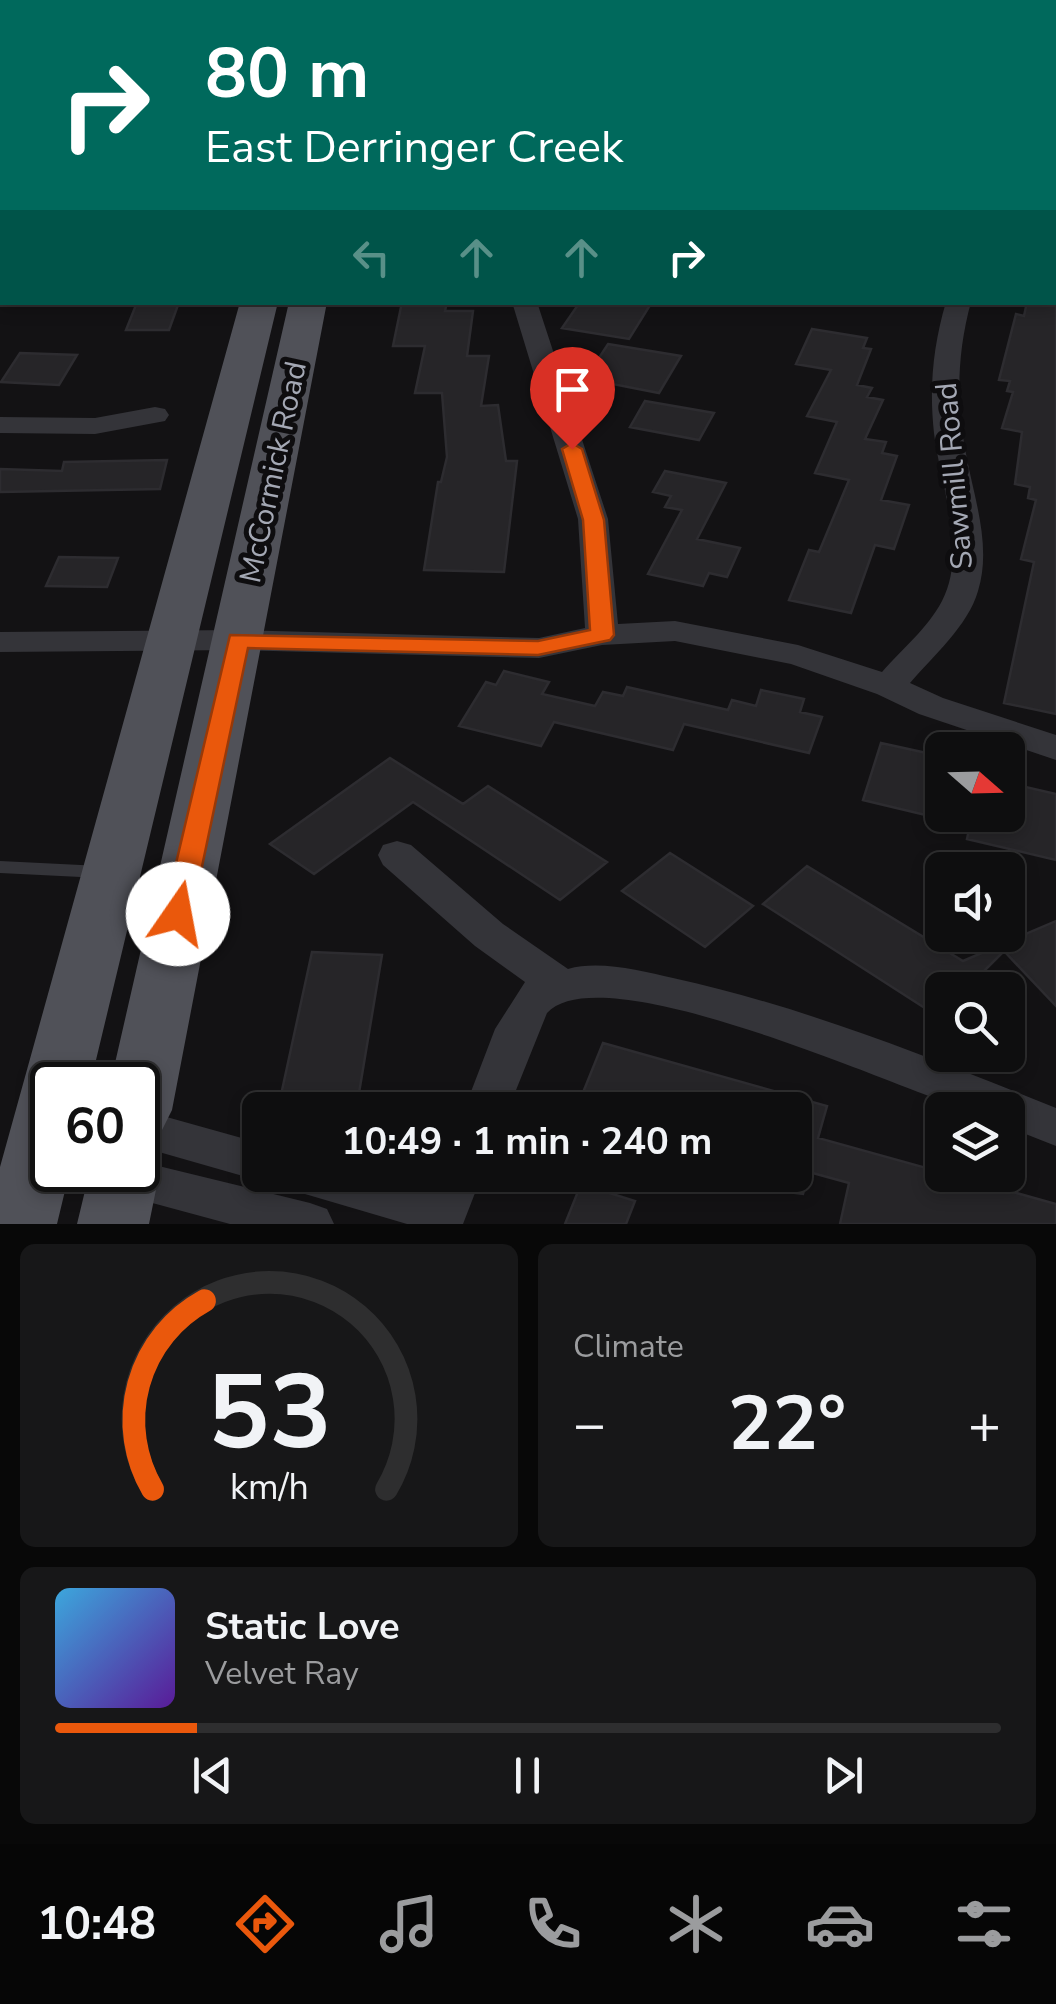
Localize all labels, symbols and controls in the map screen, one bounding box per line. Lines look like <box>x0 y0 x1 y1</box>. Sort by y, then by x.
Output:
text: 80 m <box>205 26 369 122</box>
icon: right <box>40 40 170 170</box>
text: East Derringer Creek <box>205 117 624 178</box>
icon: left <box>344 230 399 285</box>
icon: ahead <box>449 230 504 285</box>
icon: ahead <box>554 230 609 285</box>
icon: right <box>659 230 714 285</box>
pin <box>530 347 615 450</box>
street label: McCormick Road <box>230 358 317 586</box>
icon: arrive <box>545 362 600 417</box>
street label: Sawmill Road <box>926 381 983 571</box>
north arrow <box>925 732 1025 832</box>
map controls <box>925 732 1025 1192</box>
button: sound <box>925 852 1025 952</box>
position arrow <box>126 862 230 966</box>
button: search <box>925 972 1025 1072</box>
speed limit sign: 60 <box>30 1062 160 1192</box>
button: layers <box>925 1092 1025 1192</box>
text: 10:49 · 1 min · 240 m <box>342 1116 712 1167</box>
text: Climate <box>573 1325 684 1368</box>
text: 53 <box>207 1342 331 1484</box>
text: 22° <box>728 1373 846 1475</box>
text: − <box>573 1387 606 1462</box>
text: + <box>968 1387 1001 1462</box>
text: km/h <box>230 1463 308 1512</box>
text: Static Love <box>205 1601 400 1652</box>
text: Velvet Ray <box>205 1652 359 1695</box>
icon: previous <box>185 1748 240 1803</box>
icon: pause <box>500 1748 555 1803</box>
icon: next <box>816 1748 871 1803</box>
icon: directions <box>230 1889 300 1959</box>
icon: music <box>374 1889 444 1959</box>
icon: phone <box>518 1889 588 1959</box>
icon: climate <box>661 1889 731 1959</box>
icon: car <box>805 1889 875 1959</box>
icon: filters <box>949 1889 1019 1959</box>
text: 10:48 <box>37 1894 156 1955</box>

